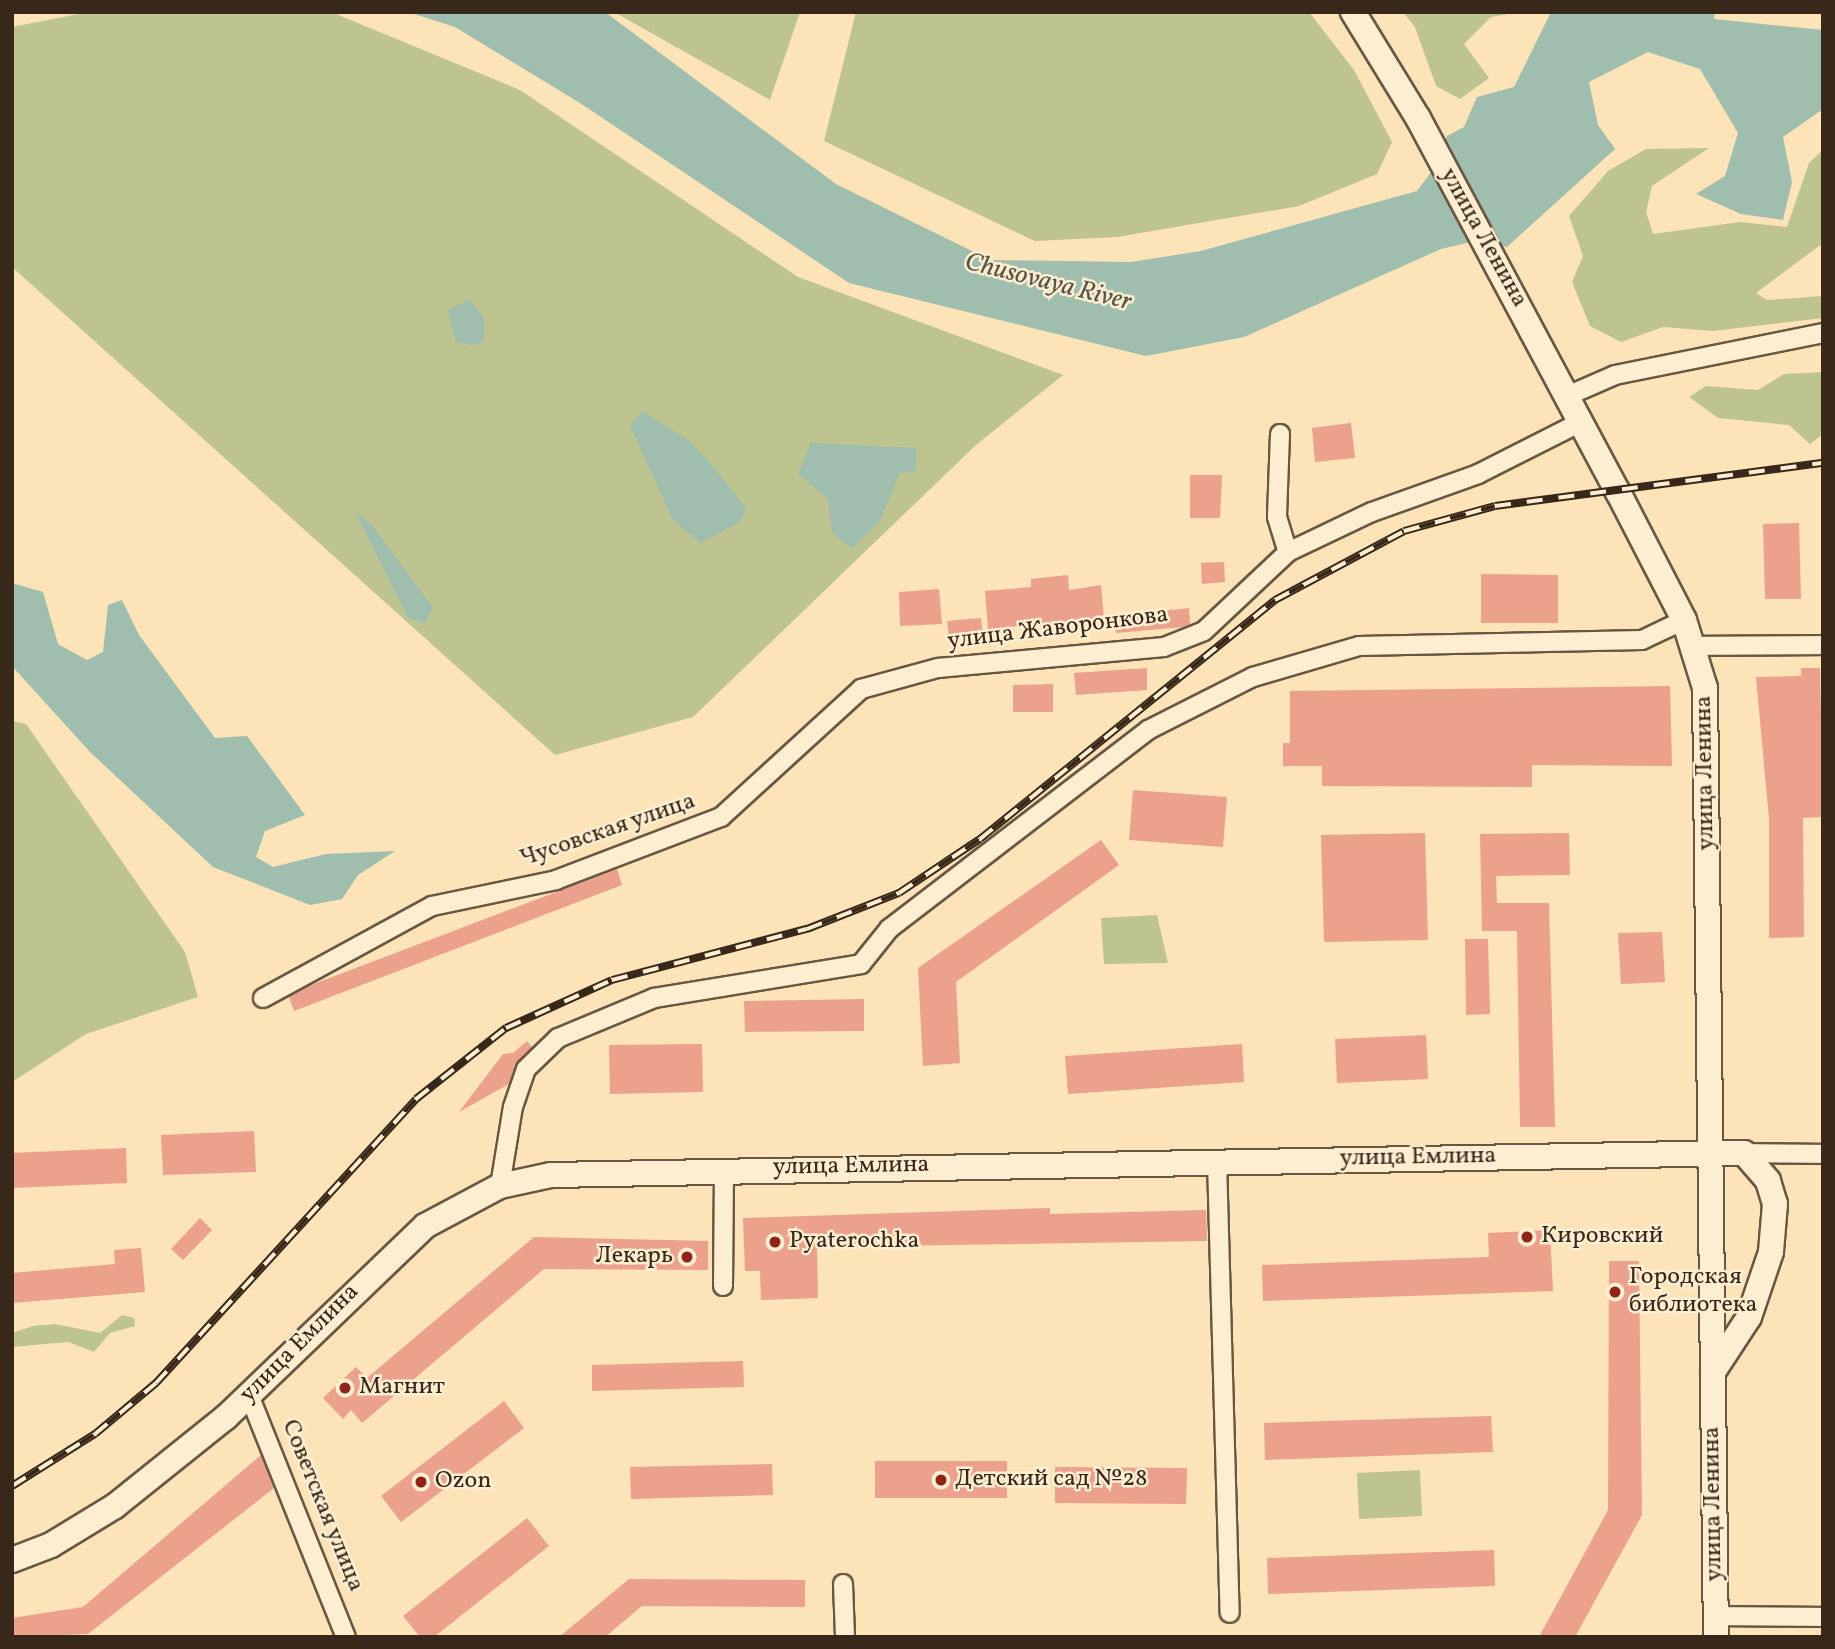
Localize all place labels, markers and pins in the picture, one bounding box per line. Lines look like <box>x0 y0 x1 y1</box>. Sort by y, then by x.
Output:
place label: Кировский <box>1541 1223 1663 1251</box>
place label: Pyaterochka <box>789 1228 919 1256</box>
marker: Кировский <box>1519 1229 1535 1245</box>
marker: Pyaterochka <box>767 1234 783 1250</box>
place label: Лекарь <box>596 1243 673 1271</box>
marker: Лекарь <box>679 1249 695 1265</box>
place label: Городская библиотека <box>1629 1264 1758 1320</box>
marker: Городская библиотека <box>1607 1284 1623 1300</box>
place label: Магнит <box>359 1374 445 1402</box>
marker: Магнит <box>337 1380 353 1396</box>
place label: Детский сад №28 <box>955 1466 1147 1494</box>
place label: Ozon <box>435 1468 492 1496</box>
marker: Детский сад №28 <box>933 1472 949 1488</box>
marker: Ozon <box>413 1474 429 1490</box>

